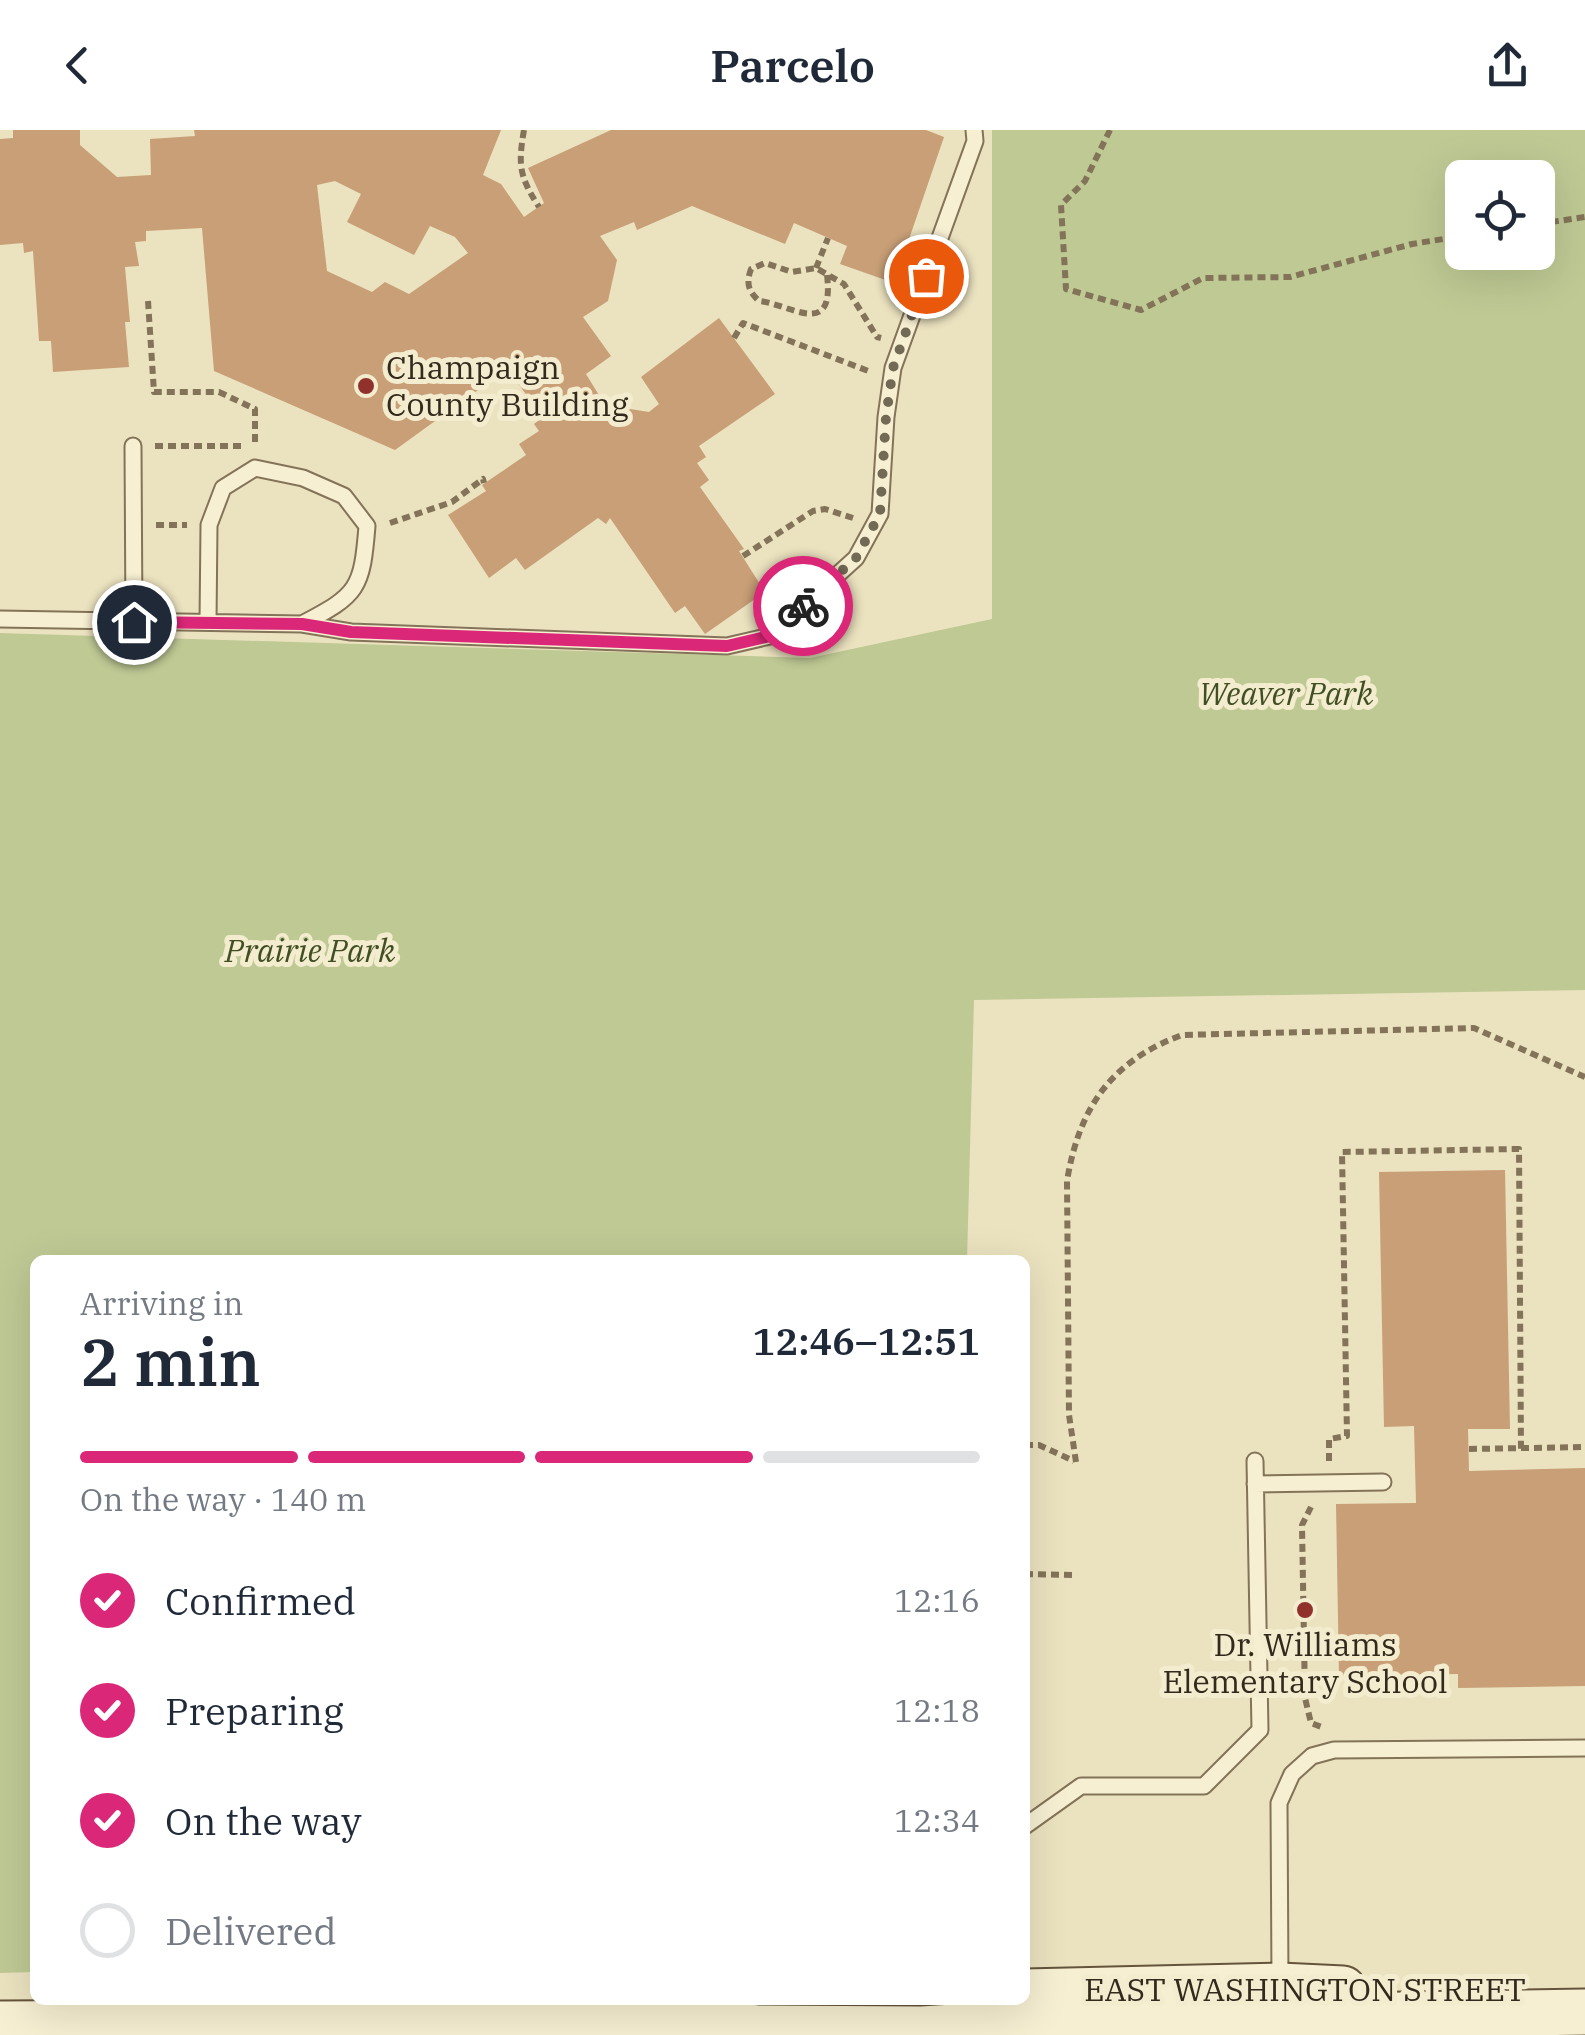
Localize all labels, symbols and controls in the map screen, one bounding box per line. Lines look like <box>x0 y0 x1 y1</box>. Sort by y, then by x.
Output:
text: Parcelo <box>710 36 875 94</box>
icon: back <box>50 38 105 93</box>
icon: share <box>1480 38 1535 93</box>
map controls <box>1445 160 1555 270</box>
button: locate <box>1445 160 1555 270</box>
pin <box>884 234 969 319</box>
icon: bag <box>899 249 954 304</box>
place label: Champaign County Building <box>386 346 629 425</box>
marker: Champaign County Building <box>355 375 377 397</box>
courier <box>753 556 853 656</box>
icon: bike <box>776 579 831 634</box>
pin <box>92 580 177 665</box>
icon: home <box>107 595 162 650</box>
park label: Weaver Park <box>1199 672 1373 714</box>
park label: Prairie Park <box>224 929 395 971</box>
text: Arriving in <box>80 1282 243 1324</box>
text: 12:46–12:51 <box>753 1316 980 1365</box>
text: 2 min <box>80 1319 261 1404</box>
text: On the way · 140 m <box>80 1478 366 1520</box>
icon: check <box>80 1573 135 1628</box>
text: Confirmed <box>165 1576 356 1625</box>
text: 12:16 <box>894 1579 980 1621</box>
marker: Dr. Williams Elementary School <box>1294 1599 1316 1621</box>
place label: Dr. Williams Elementary School <box>1162 1623 1448 1702</box>
icon: check <box>80 1683 135 1738</box>
text: Preparing <box>165 1686 344 1735</box>
text: 12:18 <box>894 1689 980 1731</box>
icon: check <box>80 1793 135 1848</box>
text: On the way <box>165 1796 362 1845</box>
text: 12:34 <box>894 1799 980 1841</box>
text: Delivered <box>165 1906 337 1955</box>
street label: EAST WASHINGTON STREET <box>1084 1968 1526 2010</box>

